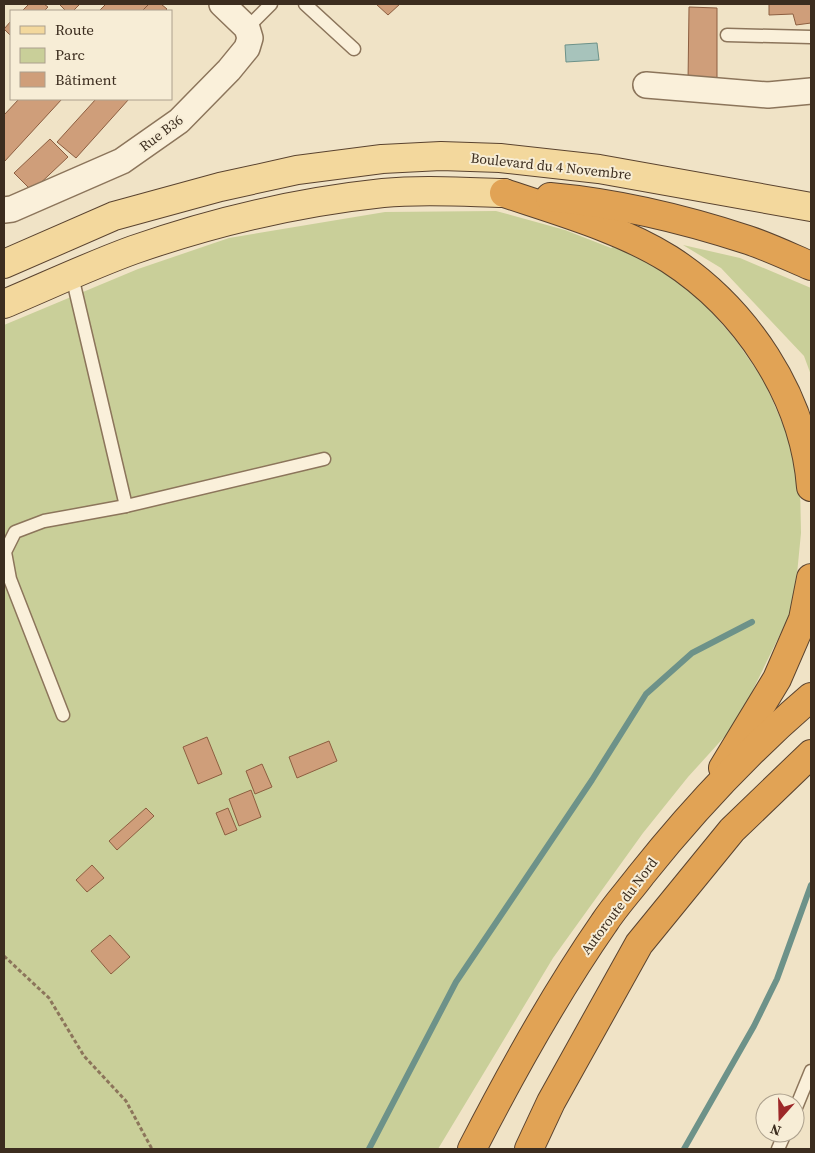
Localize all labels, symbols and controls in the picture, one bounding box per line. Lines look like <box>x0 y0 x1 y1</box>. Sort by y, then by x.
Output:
legend <box>10 10 172 100</box>
text: Route <box>55 19 94 40</box>
text: Parc <box>55 44 85 65</box>
text: Bâtiment <box>55 69 117 90</box>
street label: Rue B36 <box>135 110 187 156</box>
street label: Boulevard du 4 Novembre <box>470 148 632 184</box>
street label: Autoroute du Nord <box>576 853 662 959</box>
north arrow <box>755 1093 805 1143</box>
text: N <box>767 1119 784 1141</box>

